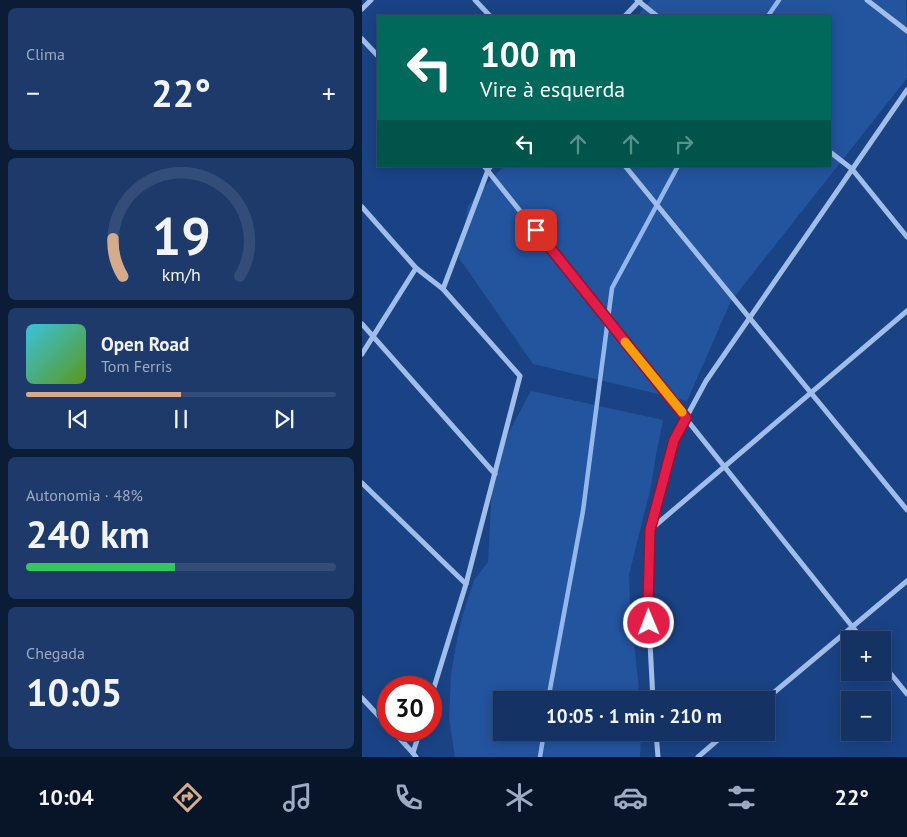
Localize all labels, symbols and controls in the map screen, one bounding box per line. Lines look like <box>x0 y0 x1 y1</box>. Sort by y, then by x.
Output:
text: 100 m <box>480 31 577 77</box>
icon: left <box>397 35 462 100</box>
text: Clima <box>26 44 65 64</box>
text: 22° <box>151 68 211 117</box>
text: − <box>26 74 40 111</box>
text: + <box>322 74 336 111</box>
text: Vire à esquerda <box>480 75 625 103</box>
icon: left <box>511 130 539 158</box>
icon: ahead <box>564 130 592 158</box>
icon: ahead <box>617 130 645 158</box>
icon: right <box>670 130 698 158</box>
text: 19 <box>152 202 210 269</box>
pin <box>515 209 557 251</box>
icon: arrive <box>522 216 550 244</box>
text: km/h <box>161 263 201 286</box>
text: Open Road <box>101 332 189 356</box>
text: Tom Ferris <box>101 356 172 376</box>
icon: previous <box>64 405 92 433</box>
icon: pause <box>167 405 195 433</box>
icon: next <box>270 405 298 433</box>
text: Autonomia · 48% <box>26 485 143 505</box>
text: 240 km <box>26 509 150 558</box>
position arrow <box>622 596 674 648</box>
map controls <box>841 631 891 741</box>
button: + <box>841 631 891 681</box>
text: Chegada <box>26 643 85 663</box>
text: 10:05 <box>26 667 122 716</box>
speed limit sign: 30 <box>377 676 442 741</box>
button: − <box>841 691 891 741</box>
text: 10:05 · 1 min · 210 m <box>546 704 722 728</box>
icon: directions <box>170 780 205 815</box>
icon: music <box>280 780 315 815</box>
icon: phone <box>391 780 426 815</box>
icon: climate <box>502 780 537 815</box>
icon: car <box>613 780 648 815</box>
icon: filters <box>724 780 759 815</box>
text: 10:04 <box>38 783 94 811</box>
text: 22° <box>834 783 869 811</box>

